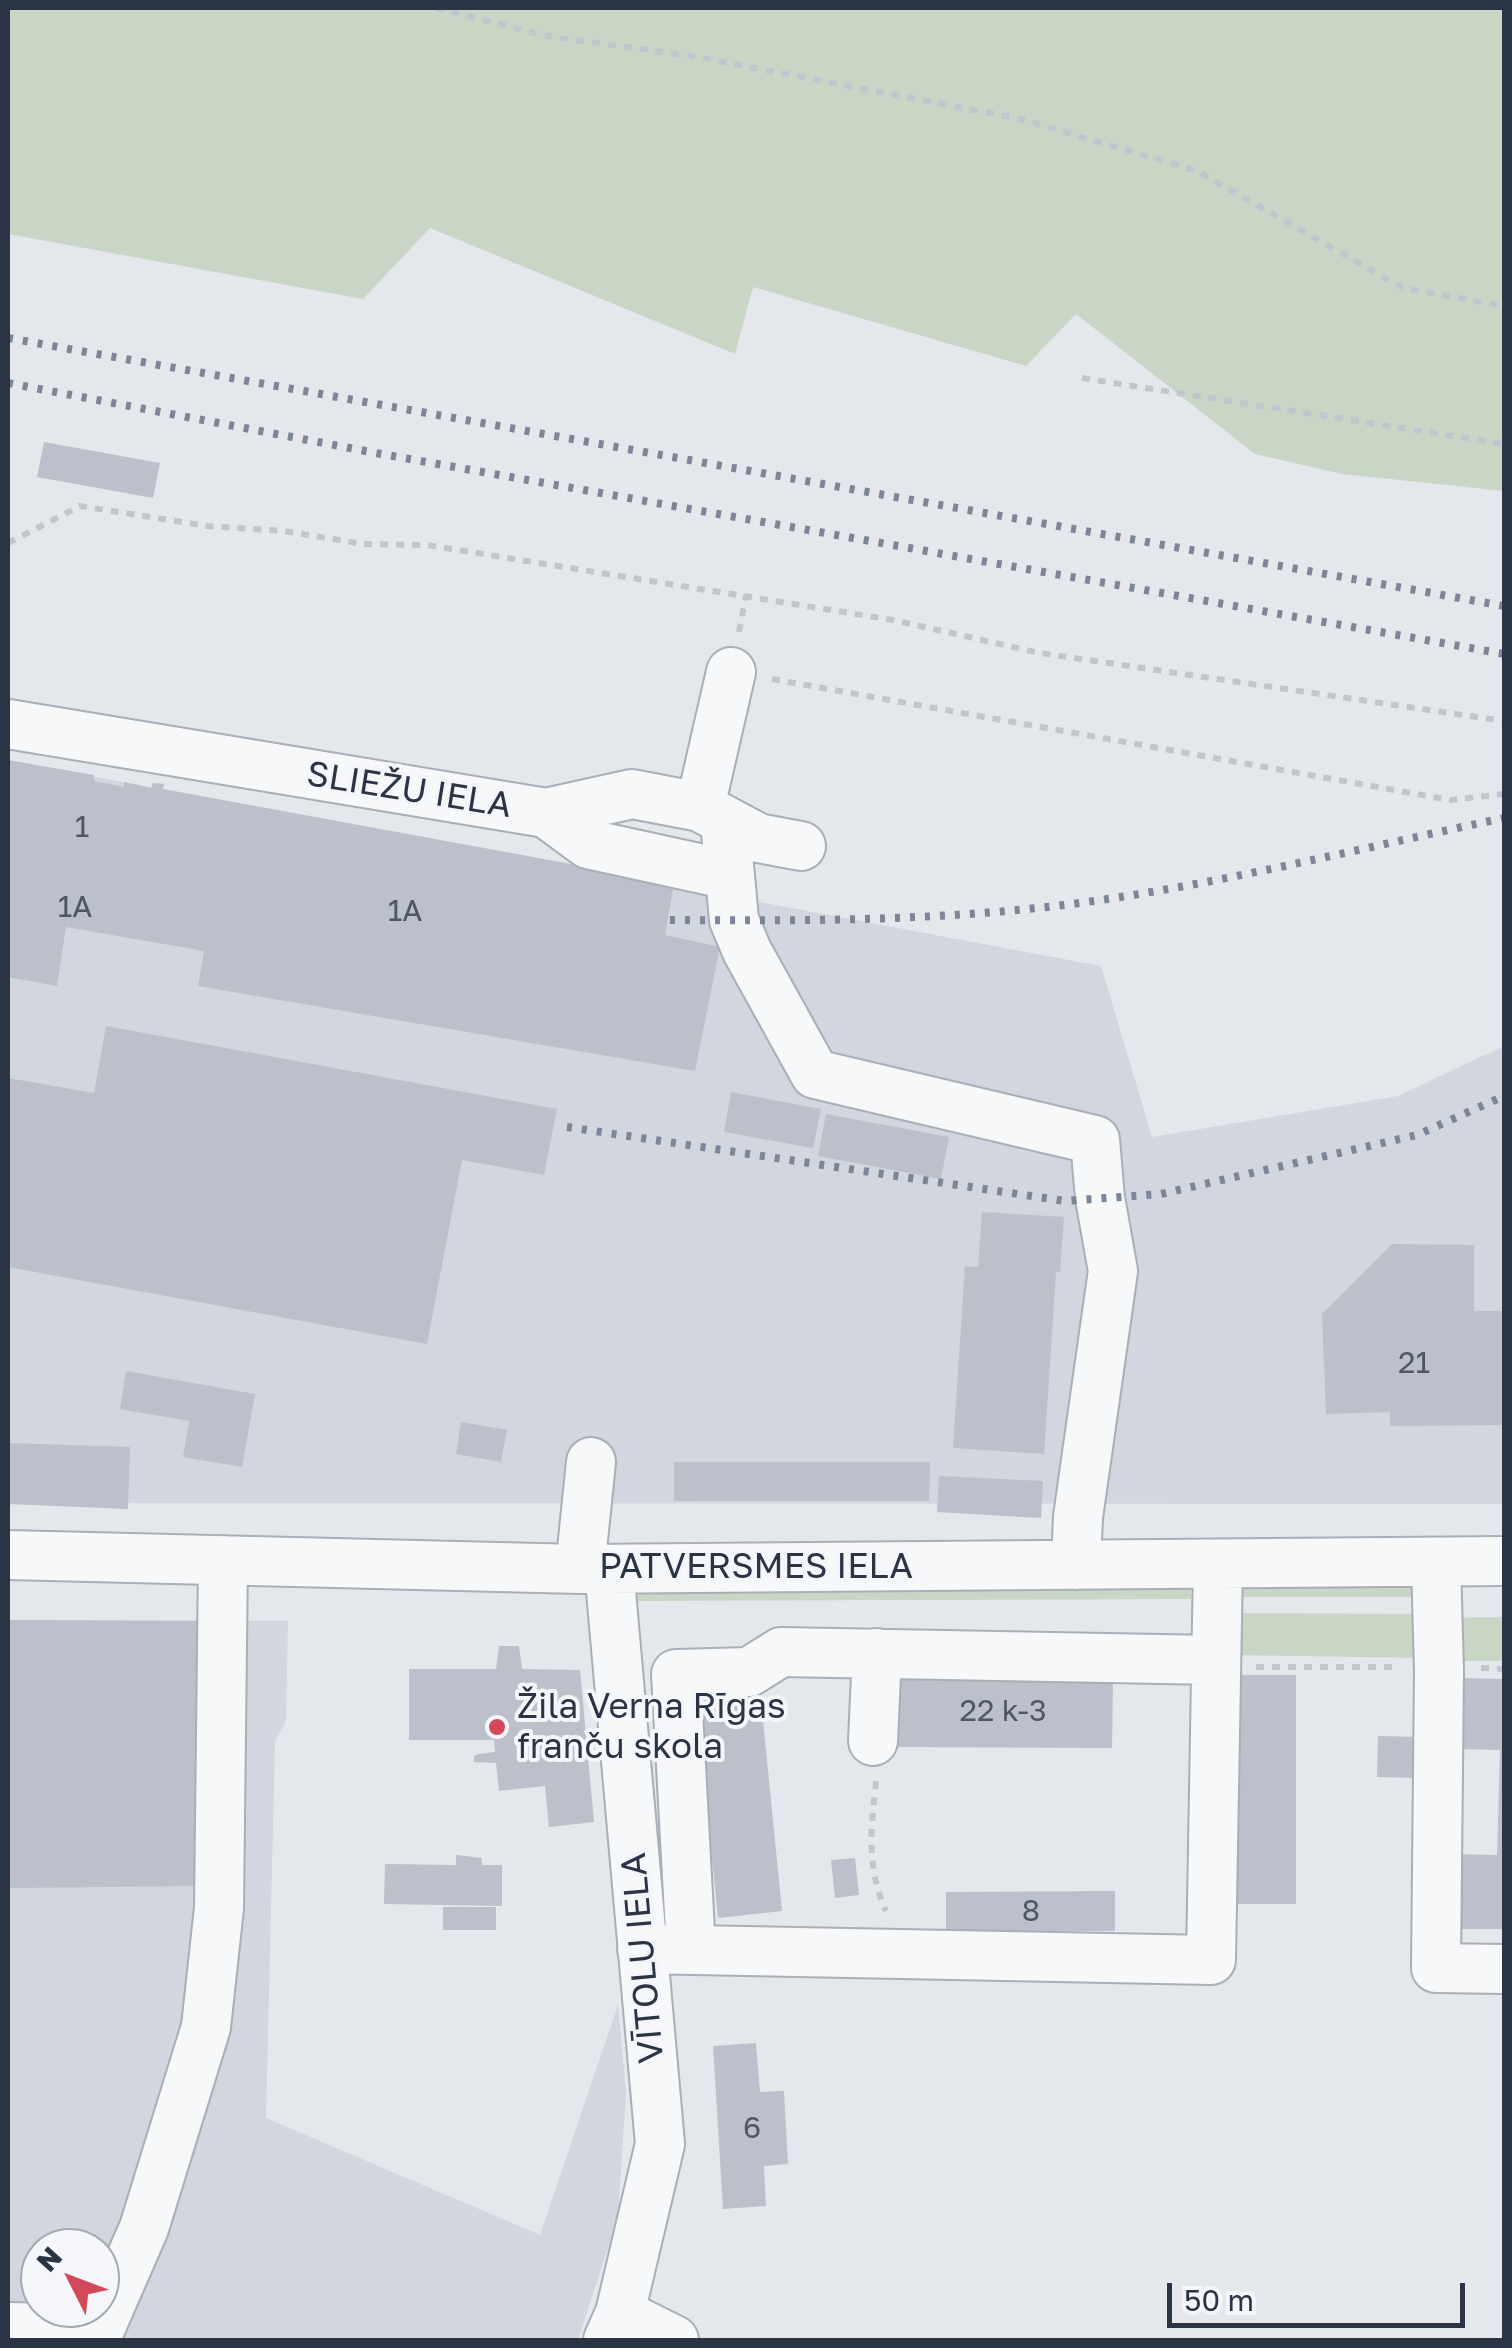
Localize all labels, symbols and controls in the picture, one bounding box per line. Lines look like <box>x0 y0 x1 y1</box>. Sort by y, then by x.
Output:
street label: SLIEŽU IELA <box>304 753 514 827</box>
house number: 1 <box>75 809 89 845</box>
house number: 1A <box>58 889 92 925</box>
house number: 1A <box>388 893 422 929</box>
house number: 21 <box>1398 1345 1430 1381</box>
street label: PATVERSMES IELA <box>599 1546 913 1588</box>
place label: Žila Verna Rīgas franču skola <box>517 1686 785 1768</box>
house number: 22 k-3 <box>960 1693 1046 1729</box>
marker: Žila Verna Rīgas franču skola <box>486 1716 508 1738</box>
street label: VĪTOLU IELA <box>613 1851 673 2065</box>
house number: 8 <box>1022 1893 1040 1929</box>
house number: 6 <box>743 2110 761 2146</box>
north arrow <box>20 2228 120 2328</box>
text: N <box>29 2240 68 2278</box>
scale bar <box>1172 2263 1470 2325</box>
text: 50 m <box>1184 2282 1254 2318</box>

